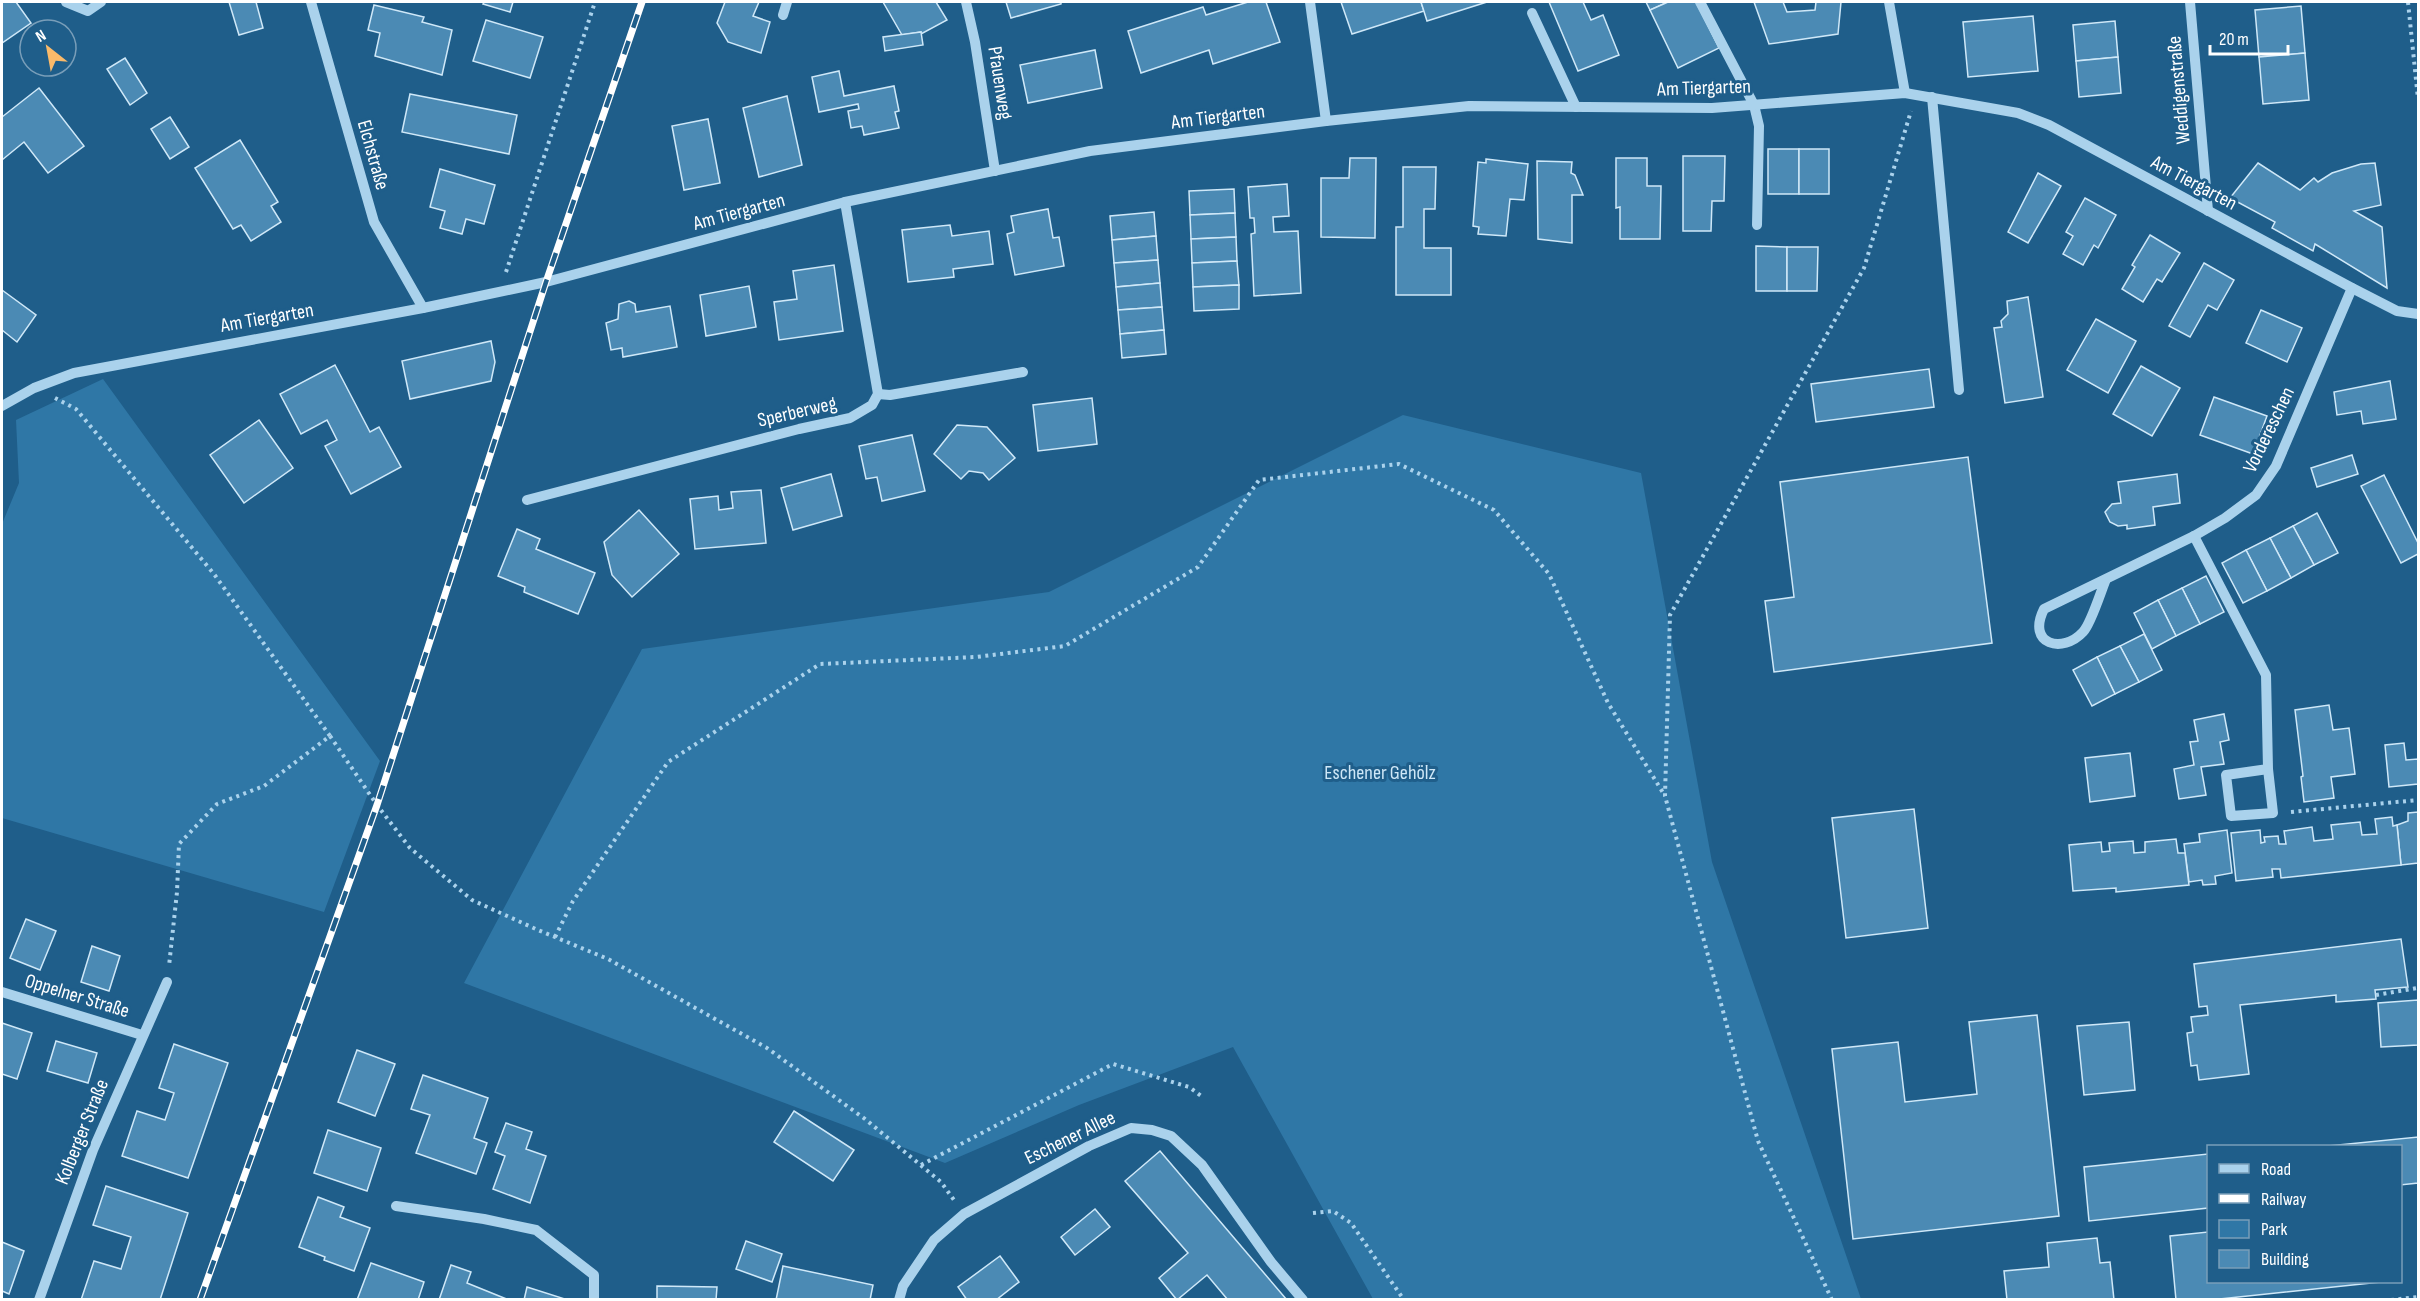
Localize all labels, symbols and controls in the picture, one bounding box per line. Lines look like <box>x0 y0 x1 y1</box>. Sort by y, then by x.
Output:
north arrow <box>18 18 78 78</box>
scale bar <box>2210 18 2288 56</box>
text: N <box>32 26 50 47</box>
text: 20 m <box>2219 29 2249 50</box>
street label: Weddigenstraße <box>2162 35 2196 145</box>
street label: Pfauenweg <box>982 45 1018 121</box>
street label: Am Tiergarten <box>1656 74 1751 102</box>
street label: Am Tiergarten <box>1169 99 1266 135</box>
street label: Elchstraße <box>352 117 394 193</box>
street label: Am Tiergarten <box>2146 150 2241 216</box>
street label: Am Tiergarten <box>690 188 787 236</box>
street label: Am Tiergarten <box>218 298 315 338</box>
street label: Vordereschen <box>2238 383 2300 477</box>
street label: Sperberweg <box>755 391 839 433</box>
park label: Eschener Gehölz <box>1324 761 1436 785</box>
street label: Oppelner Straße <box>22 969 132 1023</box>
street label: Kolberger Straße <box>50 1076 114 1188</box>
street label: Eschener Allee <box>1021 1106 1119 1170</box>
legend <box>2207 1145 2402 1283</box>
text: Road <box>2261 1159 2291 1180</box>
text: Railway <box>2261 1189 2306 1210</box>
text: Park <box>2261 1219 2287 1240</box>
text: Building <box>2261 1249 2309 1270</box>

